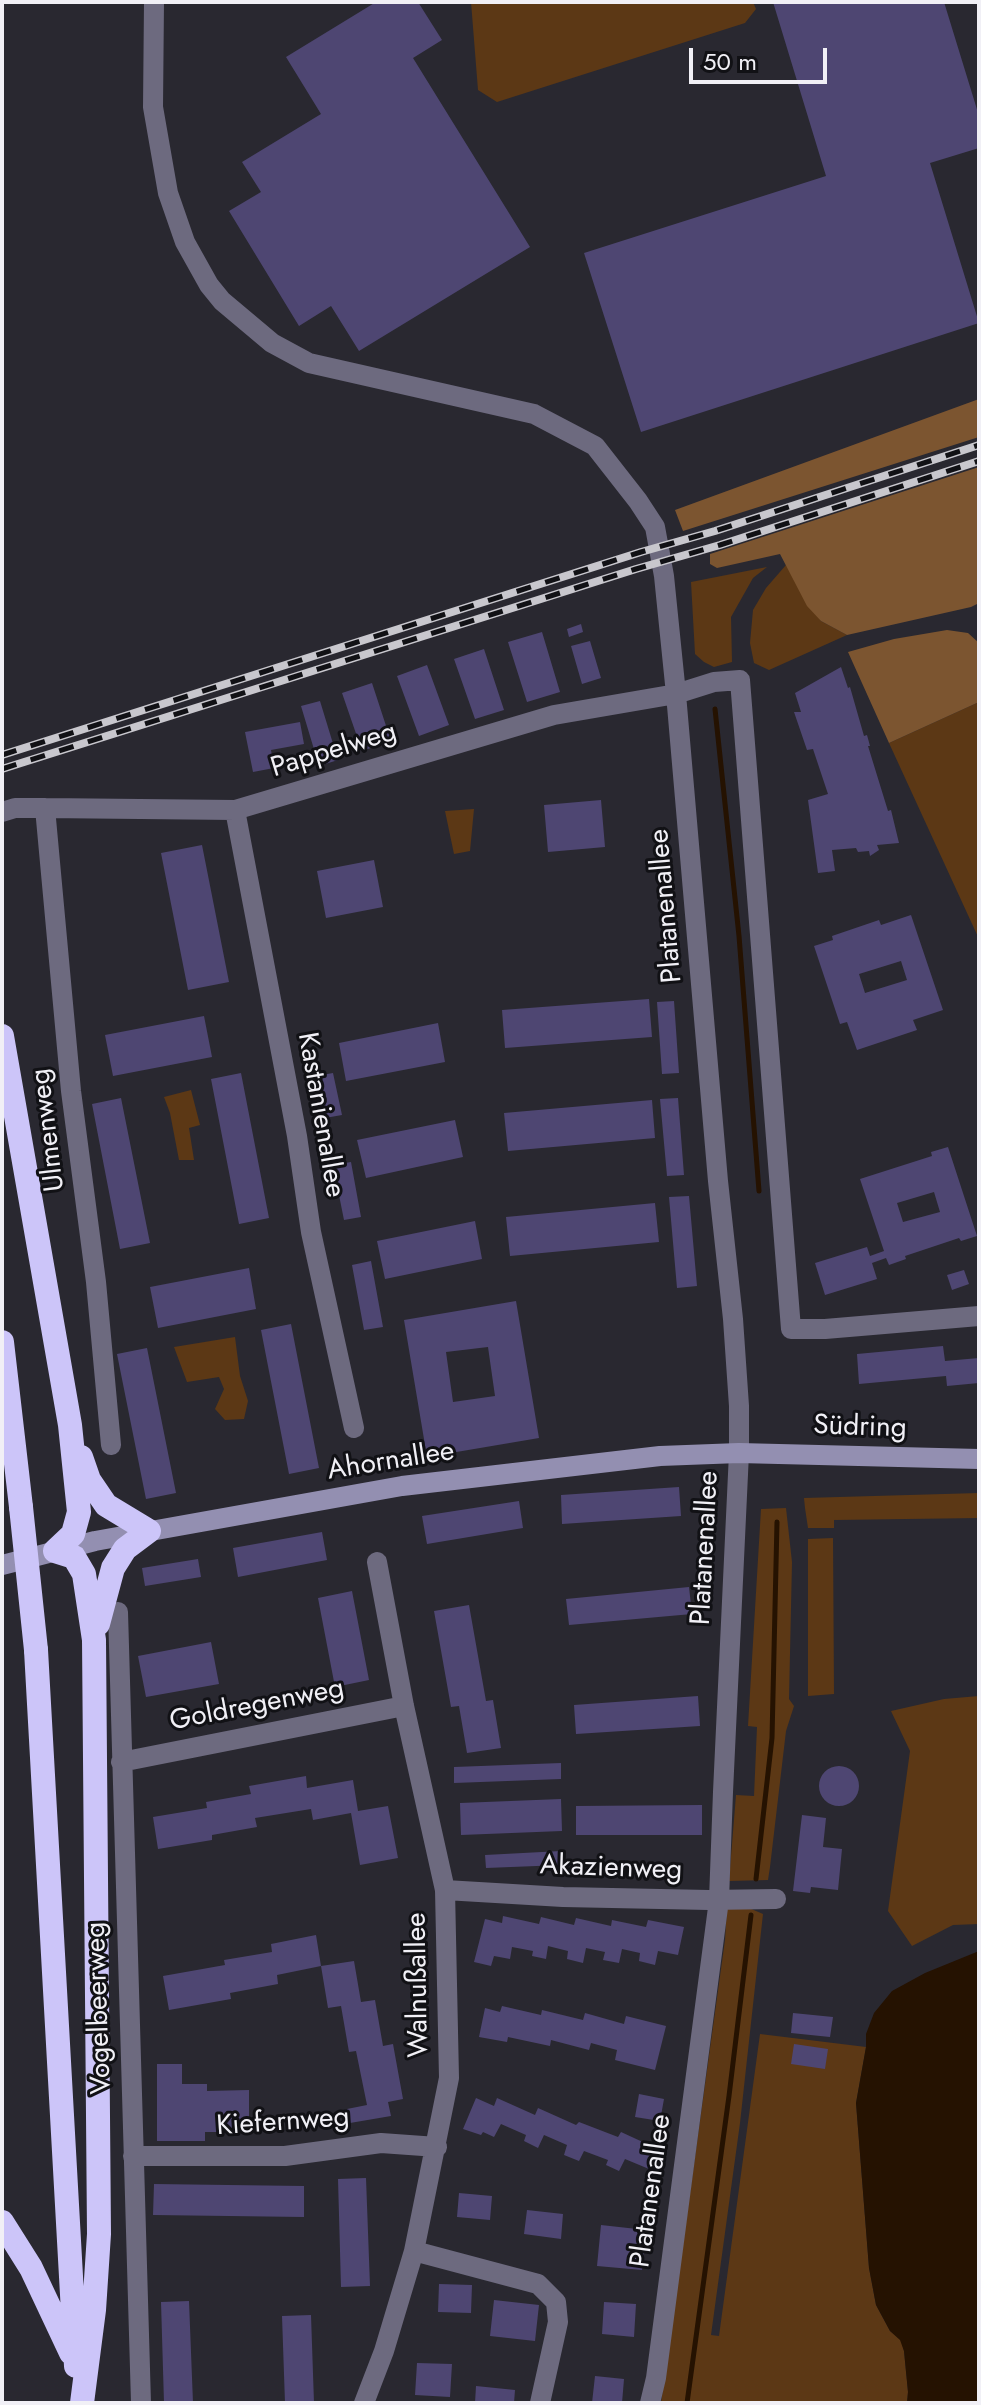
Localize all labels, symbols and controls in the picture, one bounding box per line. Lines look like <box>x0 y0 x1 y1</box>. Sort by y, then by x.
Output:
scale bar <box>693 32 831 82</box>
text: 50 m <box>703 44 757 79</box>
street label: Pappelweg <box>267 716 401 786</box>
street label: Platanenallee <box>644 828 690 984</box>
street label: Kastanienallee <box>289 1030 351 1200</box>
street label: Ulmenweg <box>25 1067 73 1193</box>
street label: Südring <box>813 1410 907 1446</box>
street label: Ahornallee <box>325 1435 457 1489</box>
street label: Platanenallee <box>685 1470 727 1626</box>
street label: Goldregenweg <box>167 1673 347 1739</box>
street label: Akazienweg <box>539 1850 683 1888</box>
street label: Walnußallee <box>401 1912 437 2058</box>
street label: Vogelbeerweg <box>80 1921 120 2095</box>
street label: Kiefernweg <box>215 2102 351 2144</box>
street label: Platanenallee <box>625 2112 679 2270</box>

